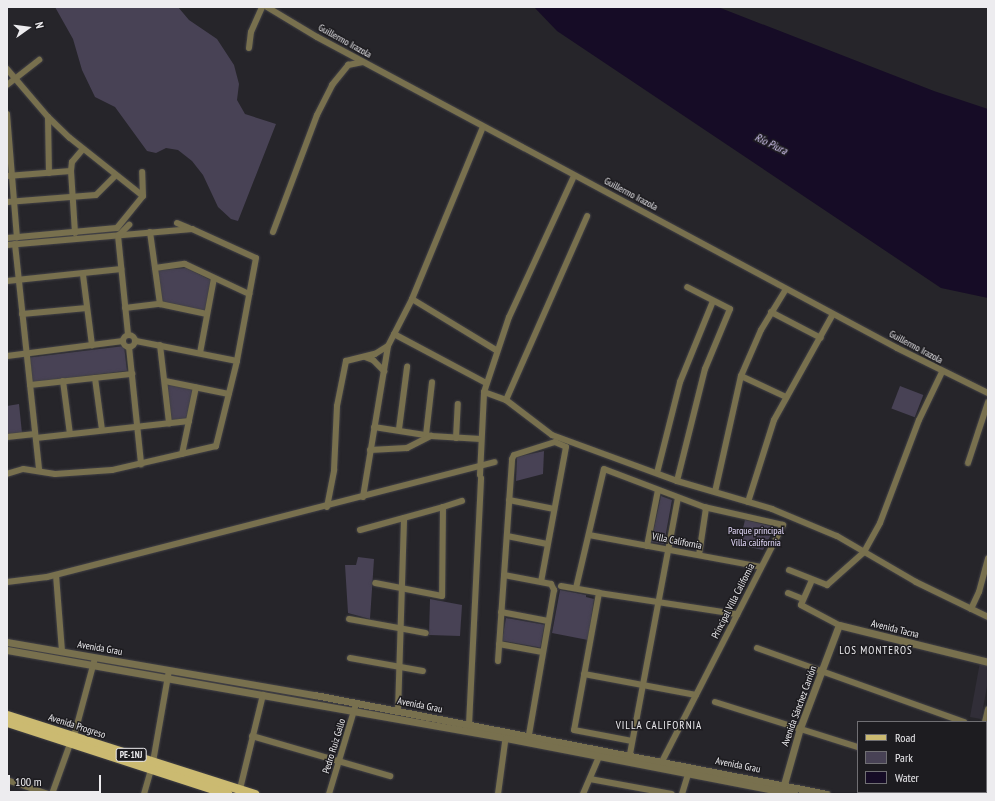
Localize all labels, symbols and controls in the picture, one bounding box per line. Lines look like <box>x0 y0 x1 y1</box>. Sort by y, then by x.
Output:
north arrow <box>8 8 48 48</box>
text: N <box>32 21 47 30</box>
street label: Guillermo Irazola <box>316 21 374 61</box>
water label: Río Piura <box>753 131 789 157</box>
street label: Guillermo Irazola <box>602 175 660 213</box>
street label: Guillermo Irazola <box>887 328 945 366</box>
park label: Parque principal Villa california <box>728 524 784 548</box>
street label: Villa California <box>651 530 703 552</box>
street label: Principal Villa California <box>709 561 757 641</box>
street label: Avenida Tacna <box>870 617 920 641</box>
street label: Avenida Grau <box>77 638 123 658</box>
district label: LOS MONTEROS <box>839 643 913 657</box>
street label: Avenida Sánchez Carrión <box>779 664 819 748</box>
street label: Avenida Grau <box>397 695 443 715</box>
street label: Avenida Progreso <box>47 711 107 741</box>
street label: Pedro Ruiz Gallo <box>320 717 348 775</box>
district label: VILLA CALIFORNIA <box>615 718 703 732</box>
legend <box>857 721 987 793</box>
text: Road <box>895 730 915 745</box>
road number: PE-1NJ <box>115 748 147 762</box>
text: Park <box>895 750 913 765</box>
street label: Avenida Grau <box>715 755 761 775</box>
scale bar <box>10 767 103 793</box>
text: Water <box>895 770 919 785</box>
text: 100 m <box>15 774 42 789</box>

